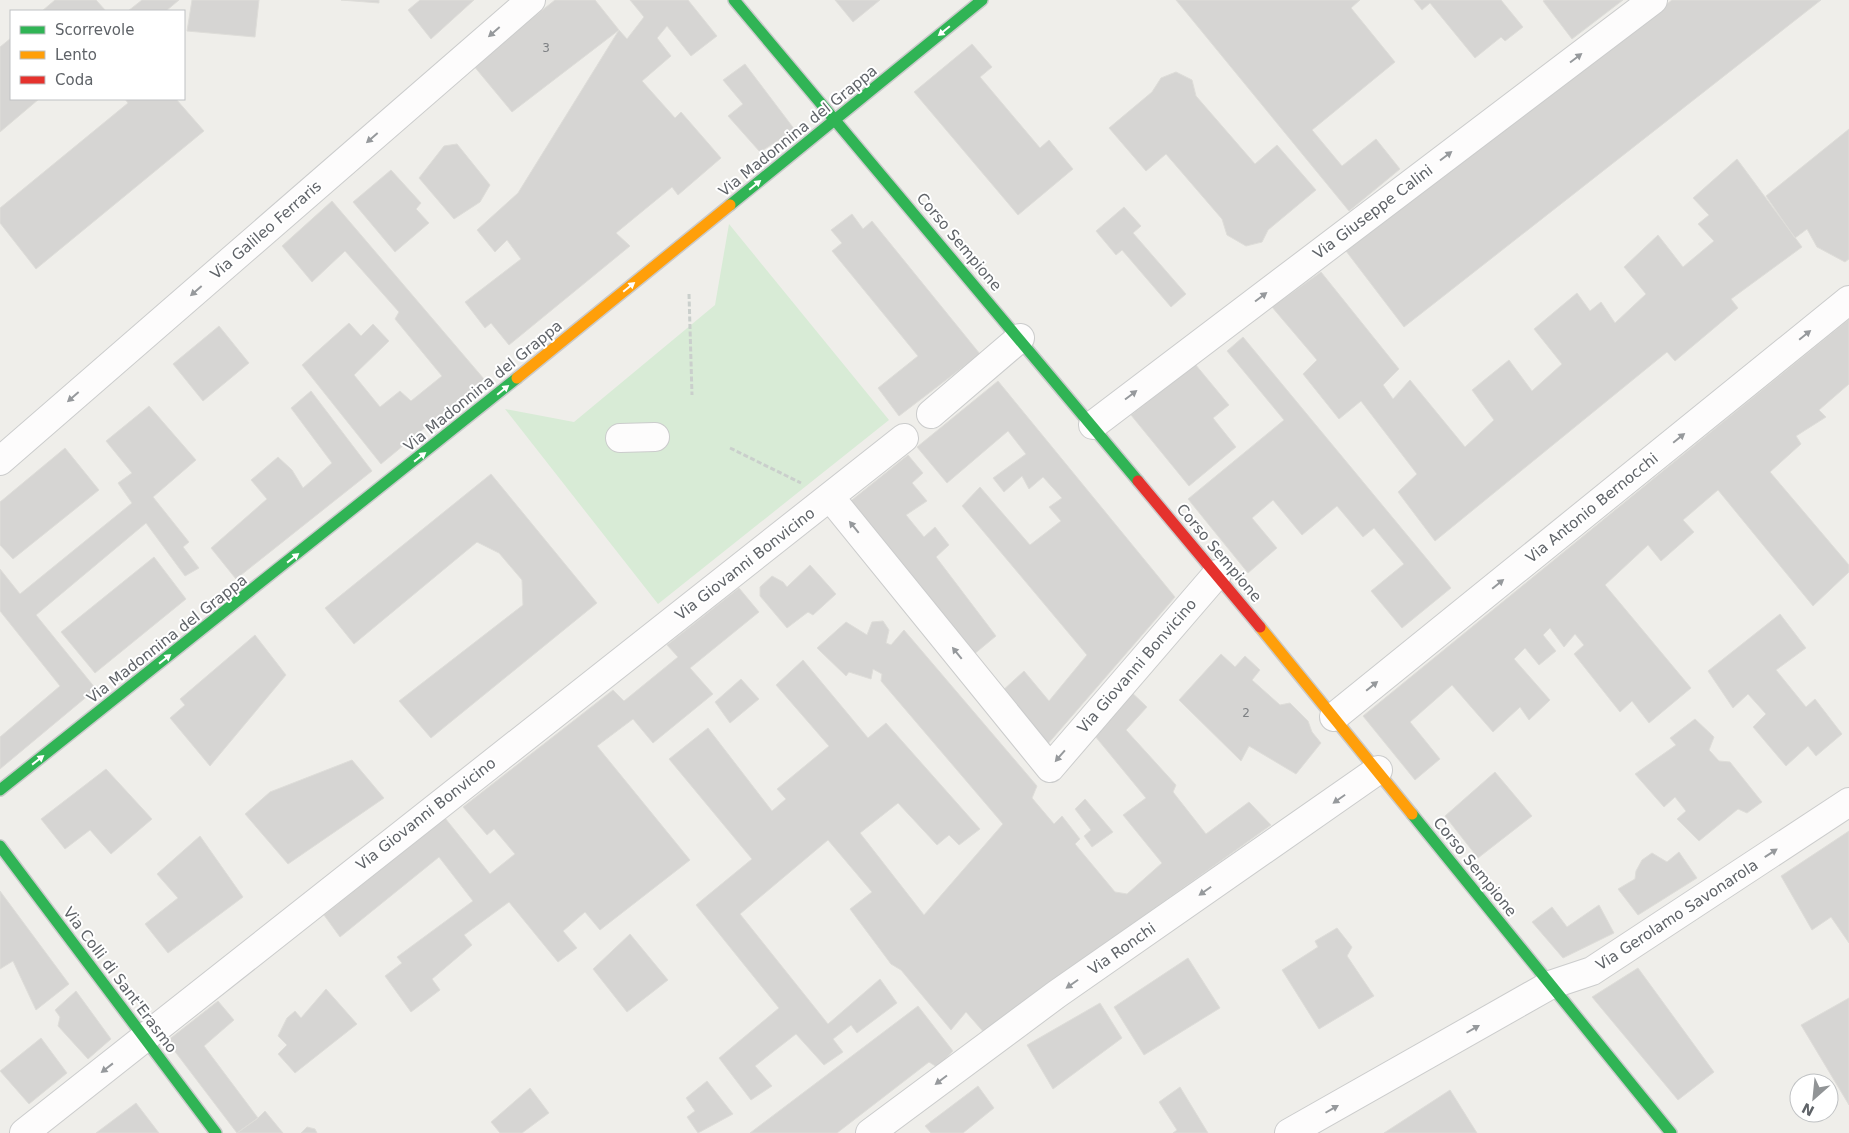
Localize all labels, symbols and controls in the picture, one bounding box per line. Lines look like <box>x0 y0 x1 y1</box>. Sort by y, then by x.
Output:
legend <box>10 10 185 100</box>
text: Scorrevole <box>55 21 134 39</box>
one-way arrow <box>938 25 950 36</box>
one-way arrow <box>489 26 501 38</box>
house number: 3 <box>542 41 550 55</box>
text: Lento <box>55 46 97 64</box>
one-way arrow <box>1569 53 1582 64</box>
street label: Via Madonnina del Grappa <box>715 62 881 200</box>
text: Coda <box>55 71 93 89</box>
one-way arrow <box>365 133 378 144</box>
one-way arrow <box>1439 151 1452 162</box>
street label: Via Giuseppe Calini <box>1310 161 1436 263</box>
street label: Via Galileo Ferraris <box>207 177 325 283</box>
one-way arrow <box>748 179 761 190</box>
street label: Corso Sempione <box>913 189 1005 295</box>
one-way arrow <box>622 282 635 293</box>
one-way arrow <box>190 285 203 296</box>
one-way arrow <box>1254 292 1268 302</box>
street label: Via Madonnina del Grappa <box>400 317 566 455</box>
one-way arrow <box>1798 330 1811 341</box>
one-way arrow <box>496 385 509 396</box>
one-way arrow <box>1125 390 1138 400</box>
one-way arrow <box>68 391 80 403</box>
one-way arrow <box>1672 432 1685 443</box>
street label: Via Antonio Bernocchi <box>1522 449 1662 567</box>
one-way arrow <box>413 452 427 462</box>
street label: Corso Sempione <box>1173 500 1265 606</box>
street label: Via Giovanni Bonvicino <box>672 504 818 624</box>
one-way arrow <box>849 521 860 534</box>
one-way arrow <box>286 553 300 563</box>
street label: Via Madonnina del Grappa <box>83 571 251 707</box>
one-way arrow <box>1491 578 1504 589</box>
street label: Via Giovanni Bonvicino <box>1074 595 1200 737</box>
one-way arrow <box>951 647 962 660</box>
one-way arrow <box>159 654 172 664</box>
one-way arrow <box>1365 681 1378 692</box>
house number: 2 <box>1242 706 1250 720</box>
one-way arrow <box>1054 750 1065 763</box>
street label: Via Giovanni Bonvicino <box>353 754 499 874</box>
one-way arrow <box>31 755 44 766</box>
one-way arrow <box>1332 794 1346 804</box>
street label: Corso Sempione <box>1429 814 1521 920</box>
one-way arrow <box>1764 848 1778 858</box>
street label: Via Gerolamo Savonarola <box>1593 856 1761 974</box>
one-way arrow <box>1199 886 1212 896</box>
street label: Via Colli di Sant'Erasmo <box>59 903 181 1057</box>
street label: Via Ronchi <box>1085 919 1159 979</box>
one-way arrow <box>1065 979 1079 989</box>
one-way arrow <box>1466 1025 1481 1033</box>
one-way arrow <box>101 1063 114 1074</box>
north arrow <box>1789 1073 1839 1123</box>
one-way arrow <box>934 1075 948 1085</box>
text: N <box>1799 1100 1817 1119</box>
one-way arrow <box>1324 1105 1339 1113</box>

